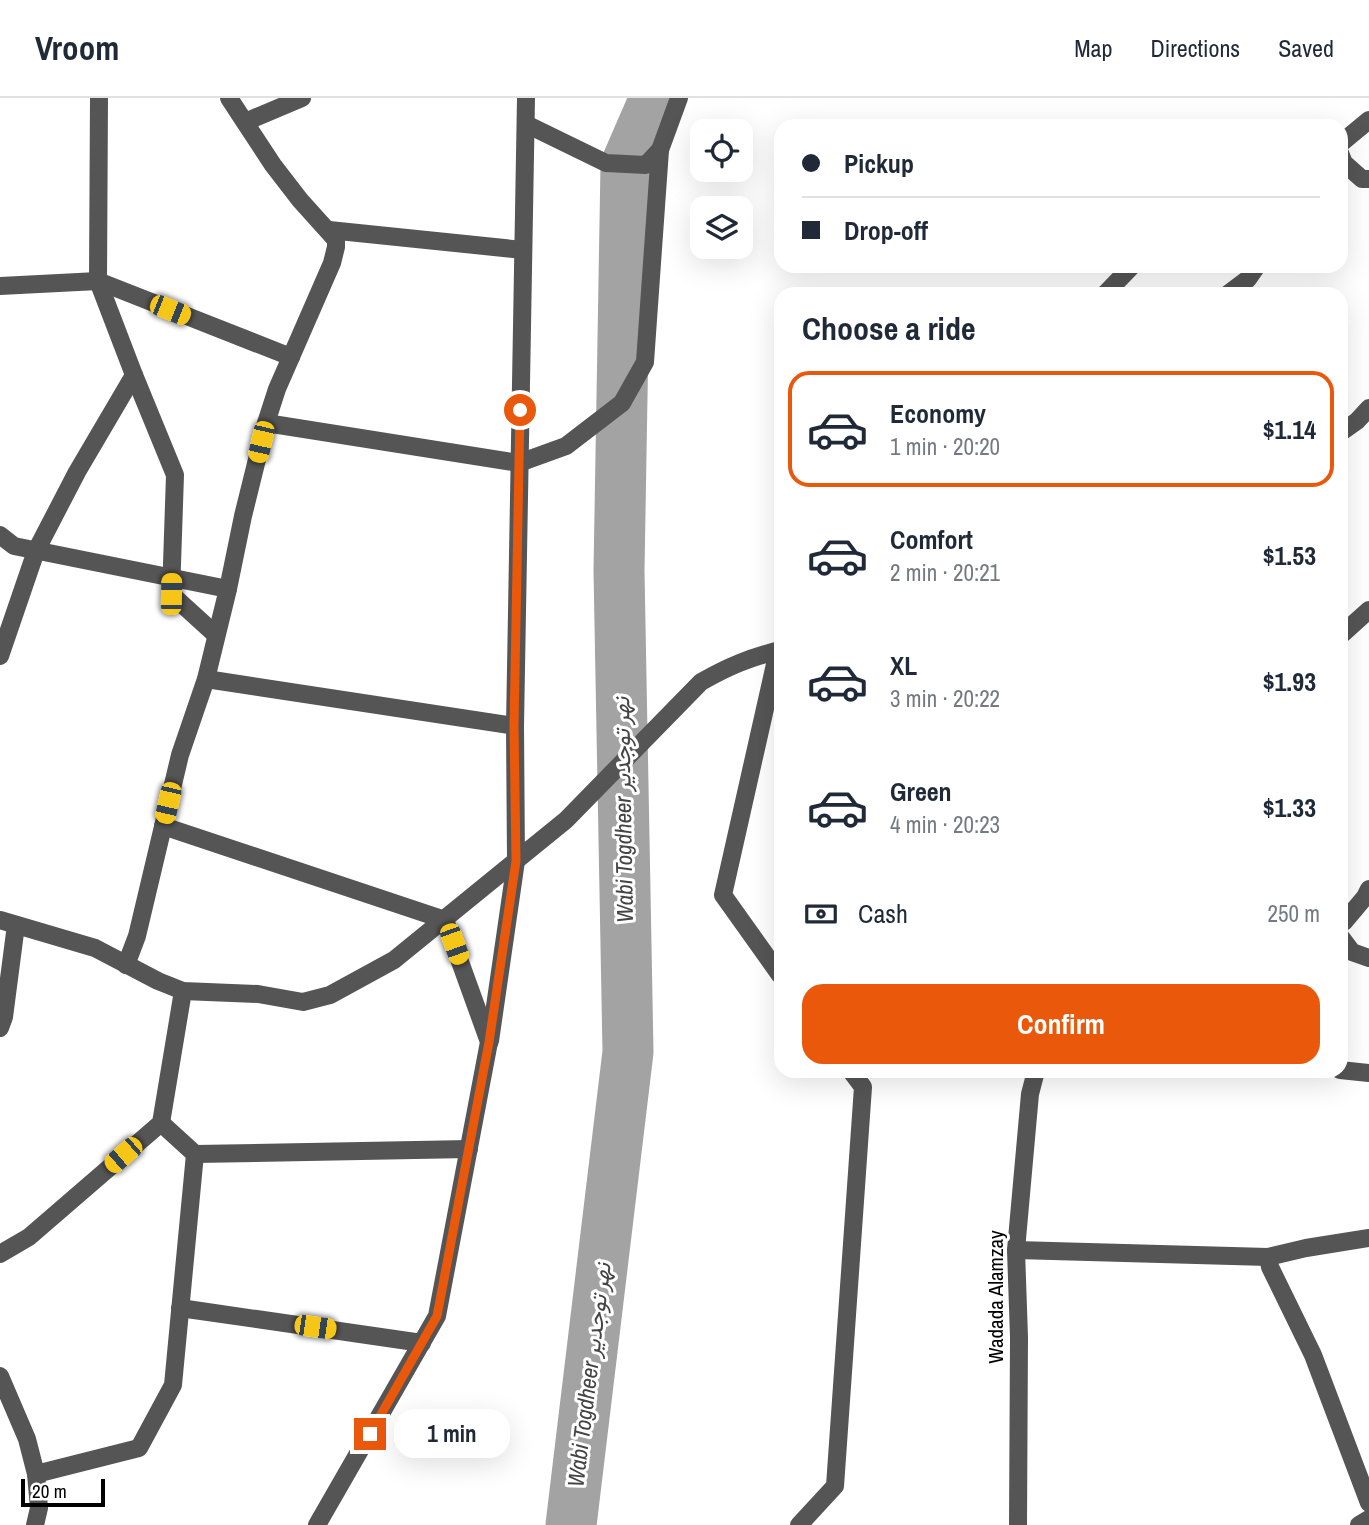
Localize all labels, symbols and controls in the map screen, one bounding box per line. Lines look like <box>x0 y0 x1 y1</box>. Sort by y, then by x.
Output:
text: Vroom <box>35 26 119 70</box>
text: Map <box>1074 32 1112 64</box>
text: Directions <box>1150 32 1240 64</box>
text: Saved <box>1278 32 1334 64</box>
map controls <box>690 119 753 259</box>
button: locate <box>690 119 753 182</box>
text: Pickup <box>844 146 914 181</box>
button: layers <box>690 196 753 259</box>
text: Drop-off <box>844 213 928 248</box>
car <box>147 292 194 328</box>
text: Choose a ride <box>802 307 976 350</box>
route start <box>504 394 536 426</box>
text: Economy <box>890 396 986 431</box>
icon: car <box>806 398 869 461</box>
text: $1.14 <box>1263 412 1316 447</box>
car <box>247 419 276 465</box>
text: 1 min · 20:20 <box>890 431 1000 462</box>
text: Comfort <box>890 522 973 557</box>
icon: car <box>806 524 869 587</box>
text: $1.53 <box>1263 538 1316 573</box>
text: 2 min · 20:21 <box>890 557 1000 588</box>
car <box>161 573 182 615</box>
text: XL <box>890 648 917 683</box>
icon: car <box>806 650 869 713</box>
text: $1.93 <box>1263 664 1316 699</box>
text: 3 min · 20:22 <box>890 683 1000 714</box>
water label: Wabi Togdheer نهر توجدير <box>605 695 640 923</box>
text: Green <box>890 774 952 809</box>
icon: car <box>806 776 869 839</box>
car <box>154 780 183 826</box>
text: $1.33 <box>1263 790 1316 825</box>
text: 4 min · 20:23 <box>890 809 1000 840</box>
icon: cash <box>802 895 840 933</box>
text: Cash <box>858 896 908 931</box>
text: 250 m <box>1268 898 1320 929</box>
car <box>437 921 472 967</box>
button: Confirm <box>802 984 1320 1064</box>
car <box>101 1133 146 1177</box>
street label: Wadada Alamzay <box>981 1230 1010 1364</box>
water label: Wabi Togdheer نهر توجدير <box>559 1260 618 1489</box>
car <box>293 1314 338 1340</box>
callout: 1 min <box>394 1410 510 1458</box>
route end <box>354 1418 386 1450</box>
text: 1 min <box>427 1418 477 1449</box>
scale bar <box>21 1476 105 1508</box>
text: 20 m <box>32 1478 67 1504</box>

